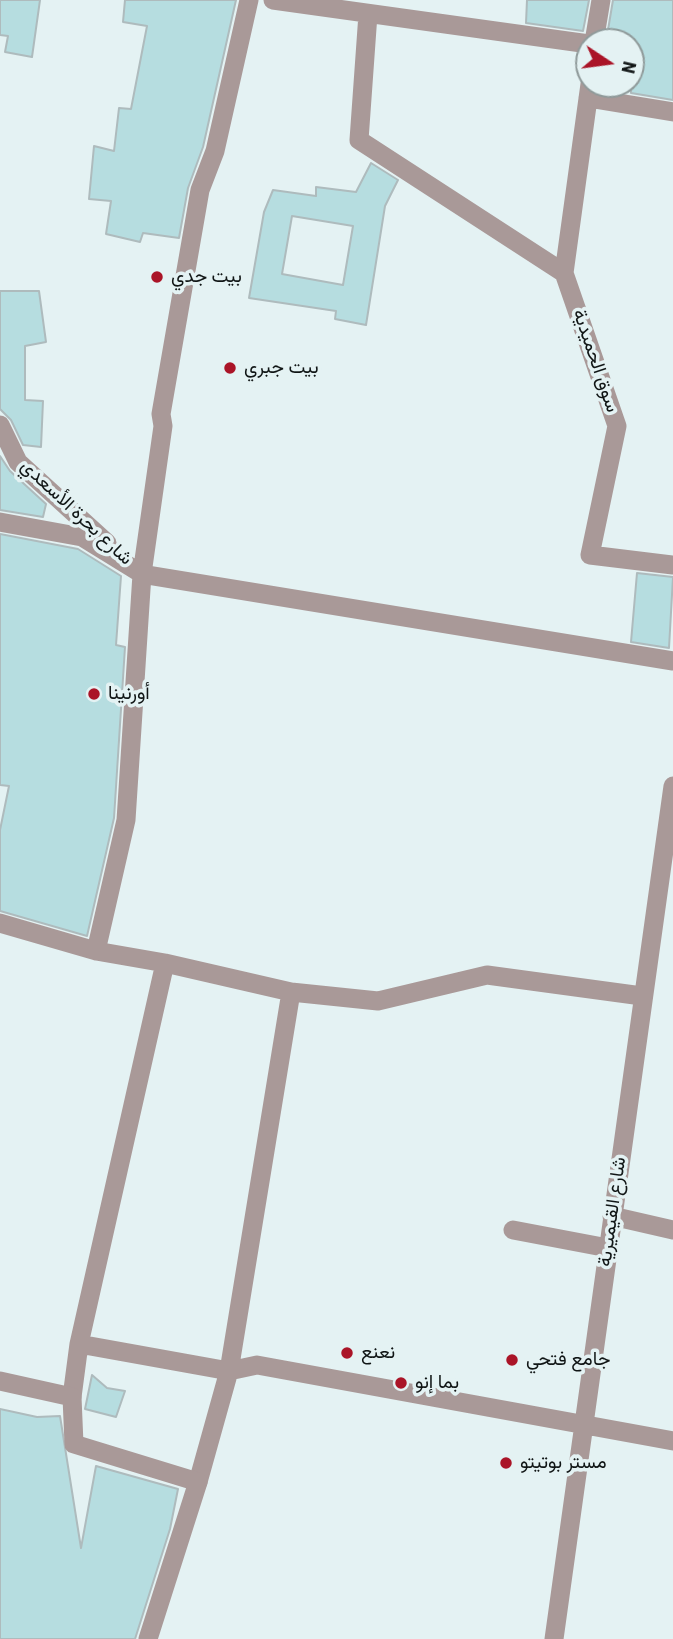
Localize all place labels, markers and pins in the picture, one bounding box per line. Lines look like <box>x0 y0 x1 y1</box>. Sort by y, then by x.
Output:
place label: بيت جدي <box>171 266 242 288</box>
marker: بيت جدي <box>149 269 165 285</box>
place label: بيت جبري <box>244 357 319 379</box>
marker: بيت جبري <box>222 360 238 376</box>
place label: أورنينا <box>108 683 150 705</box>
marker: أورنينا <box>86 686 102 702</box>
place label: نعنع <box>361 1342 395 1364</box>
marker: نعنع <box>339 1345 355 1361</box>
place label: جامع فتحي <box>526 1349 610 1371</box>
marker: جامع فتحي <box>504 1352 520 1368</box>
place label: بما إنو <box>415 1372 459 1394</box>
marker: بما إنو <box>393 1375 409 1391</box>
place label: مستر بوتيتو <box>520 1452 607 1474</box>
marker: مستر بوتيتو <box>498 1455 514 1471</box>

